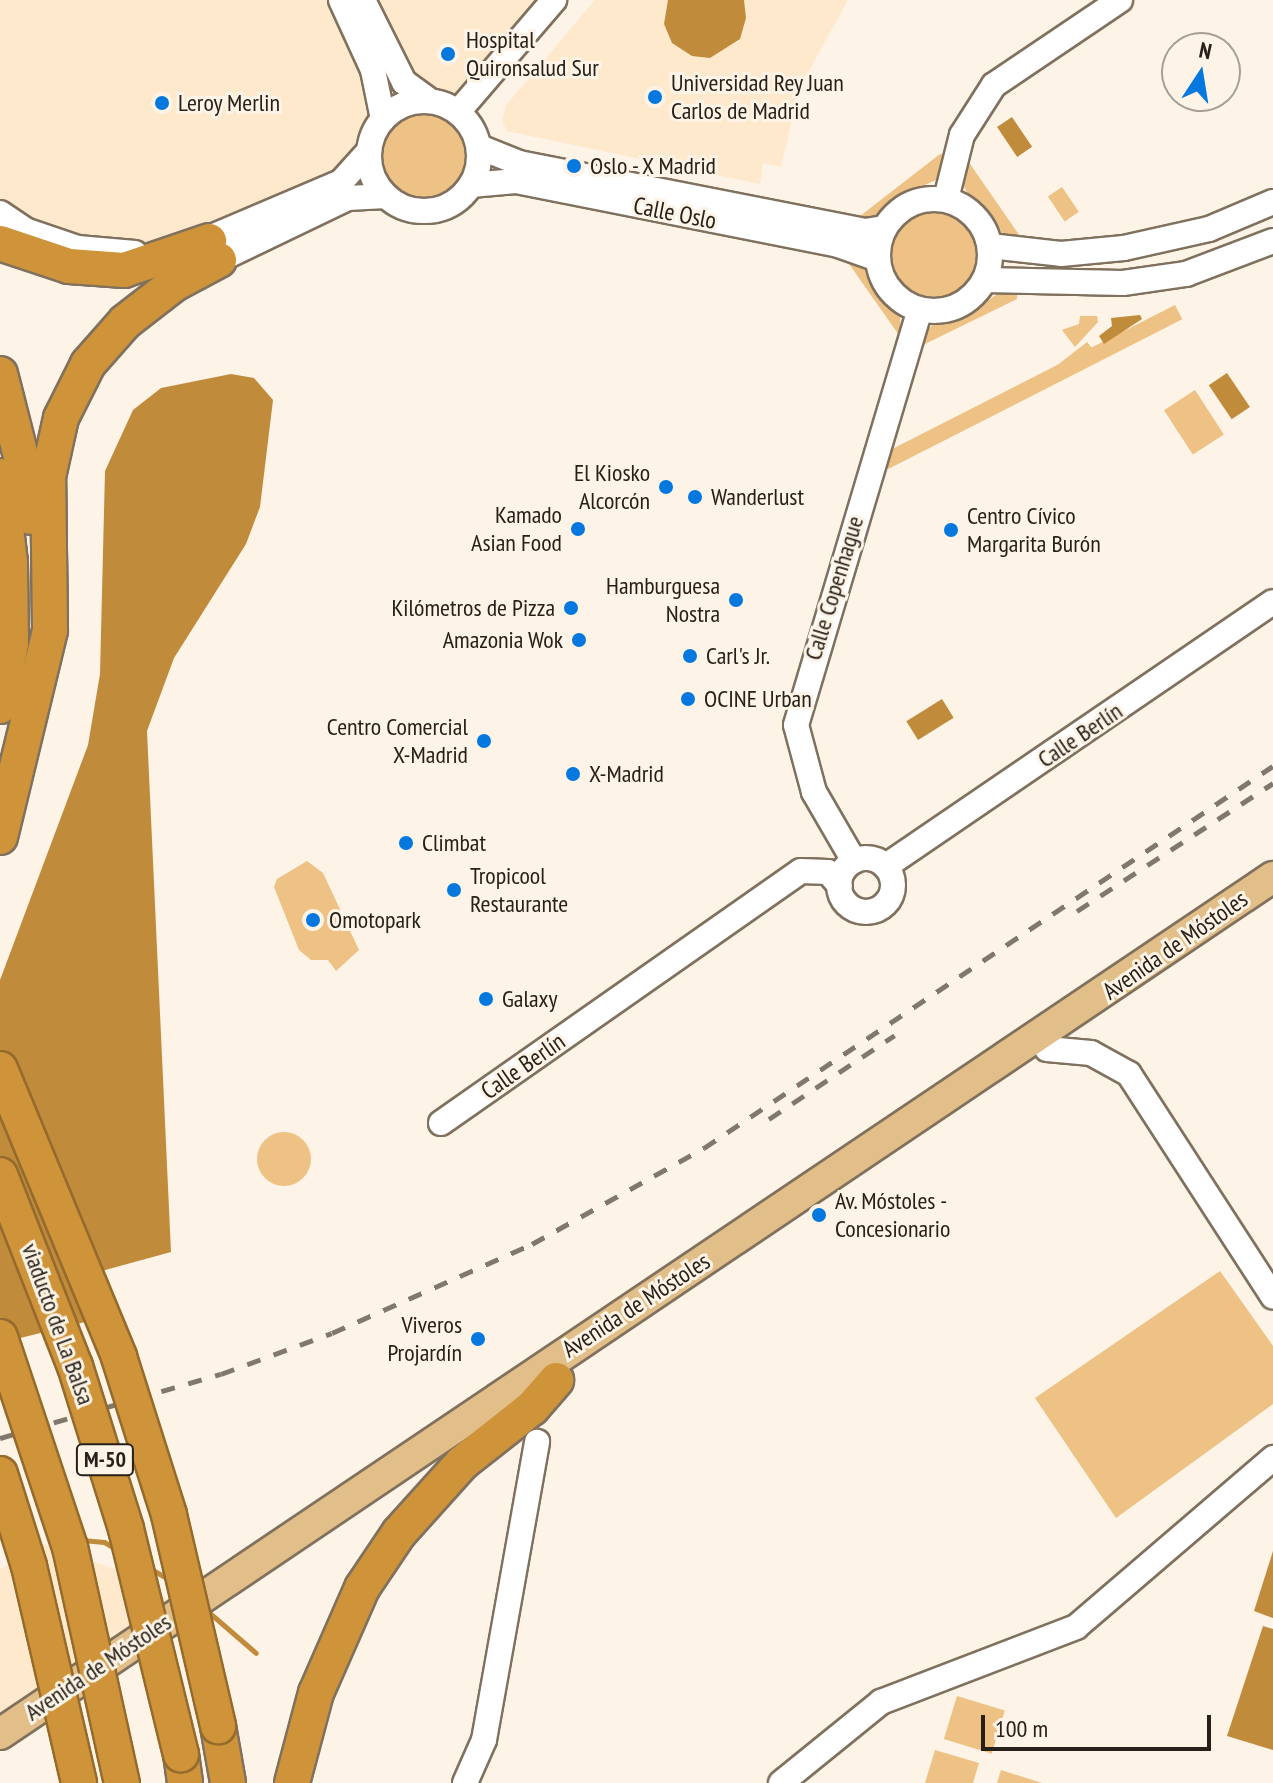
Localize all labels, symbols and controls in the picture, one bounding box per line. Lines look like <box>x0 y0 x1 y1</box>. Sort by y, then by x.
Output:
place label: Hospital Quironsalud Sur <box>466 26 599 82</box>
north arrow <box>1161 32 1241 112</box>
text: N <box>1197 36 1214 65</box>
marker: Hospital Quironsalud Sur <box>437 43 459 65</box>
place label: Universidad Rey Juan Carlos de Madrid <box>671 69 844 125</box>
marker: Universidad Rey Juan Carlos de Madrid <box>646 88 664 106</box>
place label: Leroy Merlin <box>178 89 281 117</box>
marker: Leroy Merlin <box>153 94 171 112</box>
place label: Oslo - X Madrid <box>590 152 719 180</box>
marker: Oslo - X Madrid <box>565 157 583 175</box>
street label: Calle Oslo <box>631 191 719 235</box>
place label: El Kiosko Alcorcón <box>574 459 650 515</box>
marker: El Kiosko Alcorcón <box>657 478 675 496</box>
place label: Wanderlust <box>711 483 804 511</box>
marker: Wanderlust <box>686 488 704 506</box>
place label: Kamado Asian Food <box>471 501 562 557</box>
place label: Centro Cívico Margarita Burón <box>967 502 1101 558</box>
street label: Calle Copenhague <box>798 513 870 663</box>
marker: Kamado Asian Food <box>569 520 587 538</box>
marker: Centro Cívico Margarita Burón <box>942 521 960 539</box>
place label: Hamburguesa Nostra <box>606 572 720 628</box>
marker: Hamburguesa Nostra <box>727 591 745 609</box>
place label: Kilómetros de Pizza <box>391 594 555 622</box>
marker: Kilómetros de Pizza <box>562 599 580 617</box>
place label: Amazonia Wok <box>442 626 563 654</box>
marker: Amazonia Wok <box>570 631 588 649</box>
place label: Carl's Jr. <box>706 642 770 670</box>
marker: Carl's Jr. <box>681 647 699 665</box>
place label: OCINE Urban <box>704 685 812 713</box>
marker: OCINE Urban <box>679 690 697 708</box>
street label: Calle Berlín <box>1032 696 1128 774</box>
place label: Centro Comercial X-Madrid <box>327 713 468 769</box>
marker: Centro Comercial X-Madrid <box>475 732 493 750</box>
place label: X-Madrid <box>589 760 664 788</box>
marker: X-Madrid <box>564 765 582 783</box>
place label: Climbat <box>422 829 486 857</box>
marker: Climbat <box>397 834 415 852</box>
place label: Tropicool Restaurante <box>470 862 568 918</box>
marker: Tropicool Restaurante <box>445 881 463 899</box>
street label: Avenida de Móstoles <box>1097 884 1253 1006</box>
place label: Omotopark <box>329 906 421 934</box>
marker: Omotopark <box>304 911 322 929</box>
place label: Galaxy <box>502 985 558 1013</box>
marker: Galaxy <box>477 990 495 1008</box>
street label: Calle Berlín <box>476 1027 570 1105</box>
place label: Av. Móstoles - Concesionario <box>835 1187 950 1243</box>
marker: Av. Móstoles - Concesionario <box>810 1206 828 1224</box>
street label: viaducto de La Balsa <box>16 1240 100 1408</box>
street label: Avenida de Móstoles <box>557 1247 715 1363</box>
place label: Viveros Projardín <box>387 1311 462 1367</box>
marker: Viveros Projardín <box>469 1330 487 1348</box>
road number: M-50 <box>75 1442 135 1478</box>
street label: Avenida de Móstoles <box>19 1607 177 1727</box>
scale bar <box>985 1699 1215 1749</box>
text: 100 m <box>995 1713 1048 1744</box>

